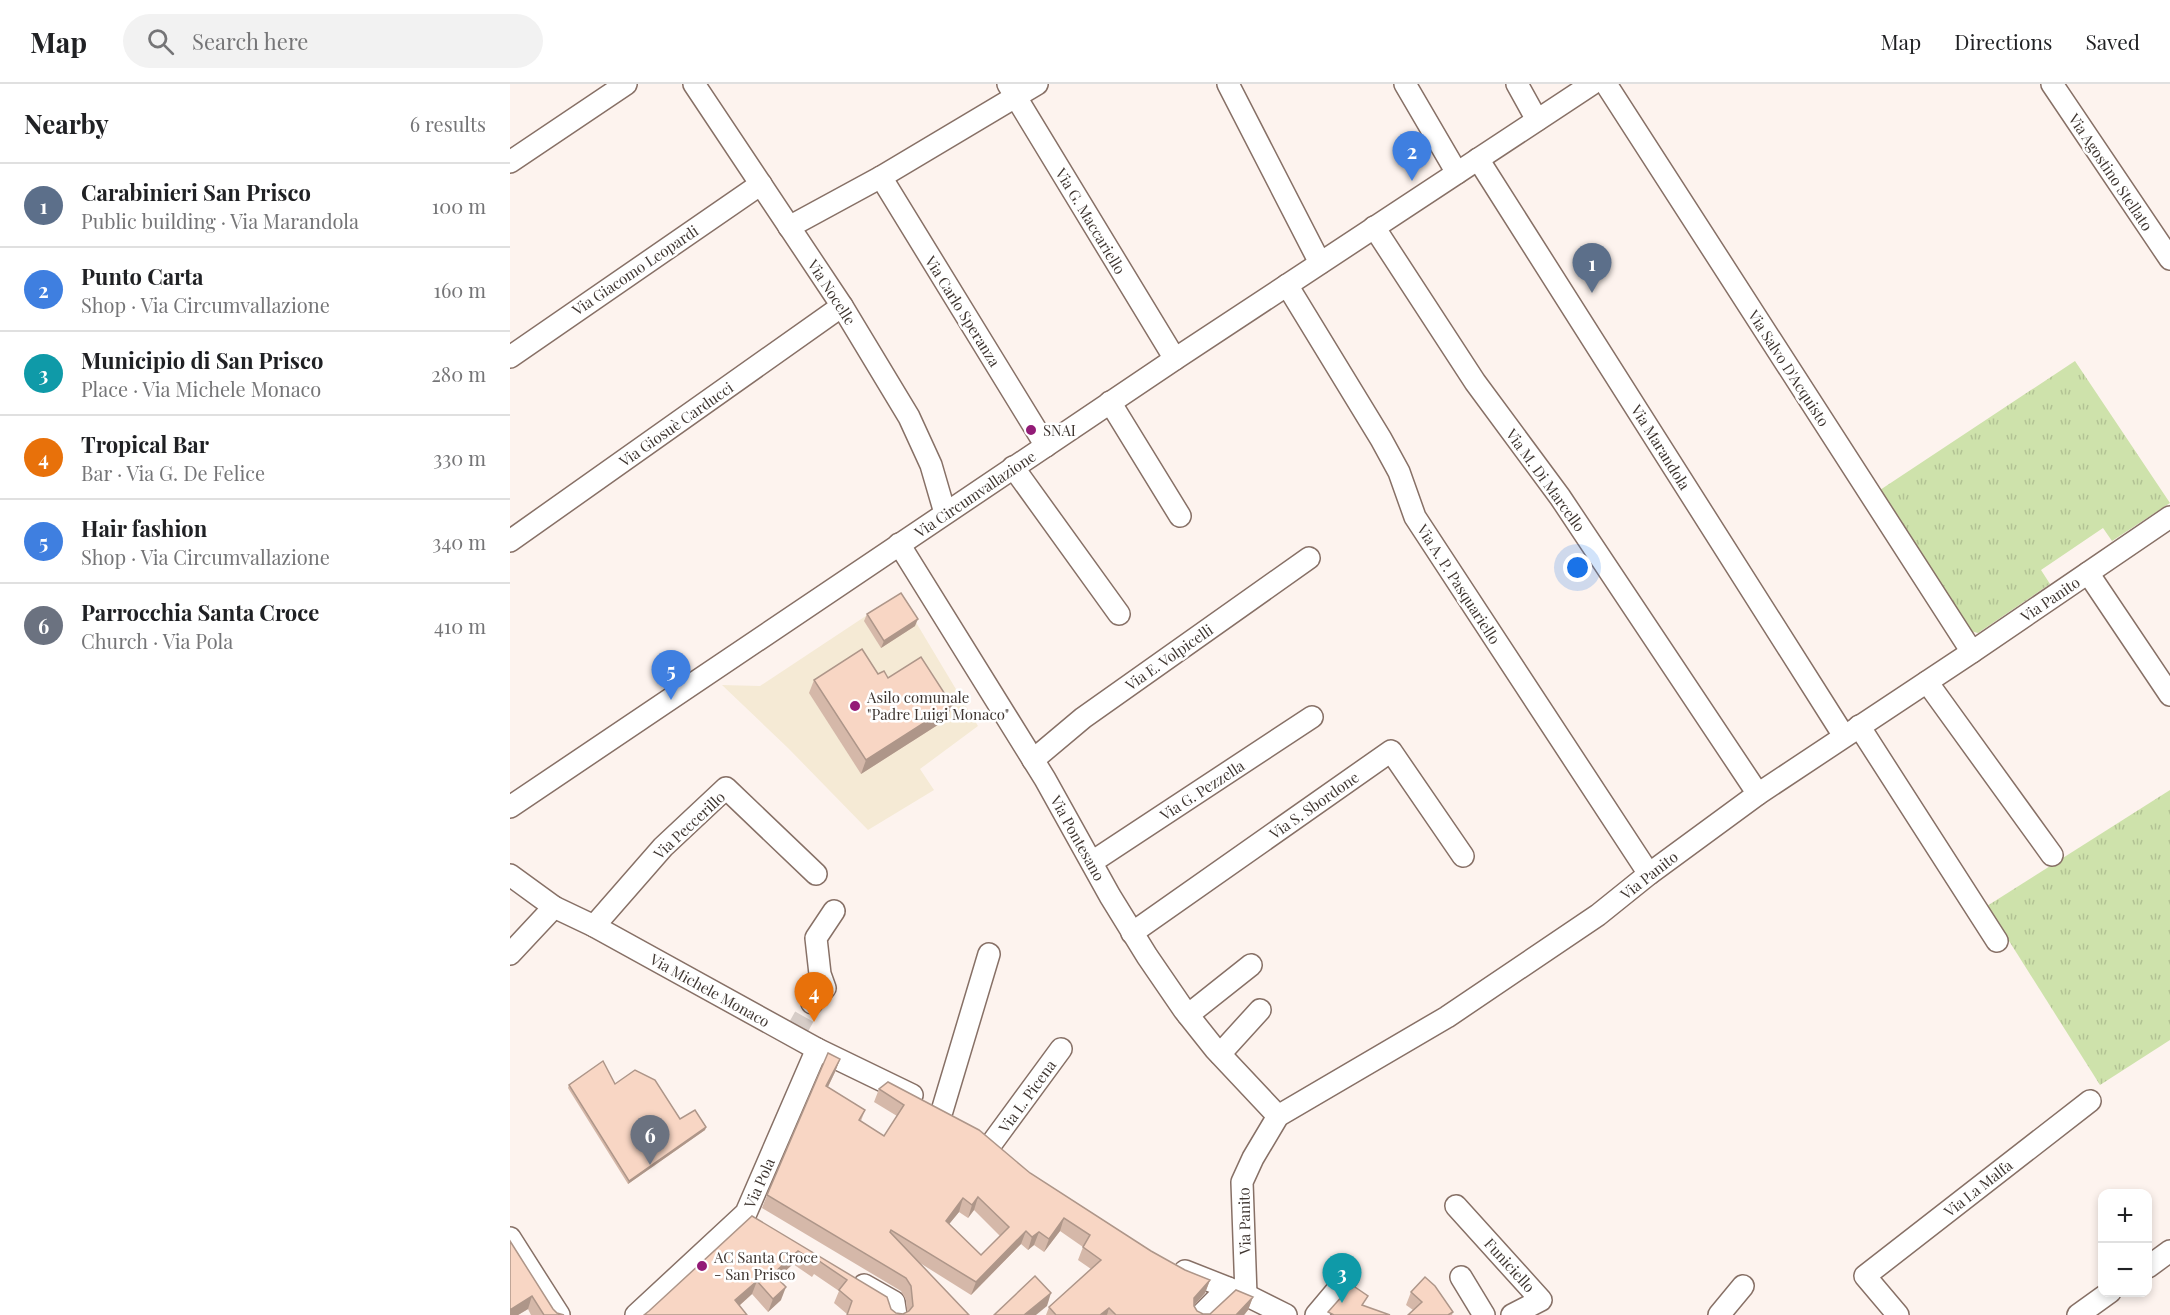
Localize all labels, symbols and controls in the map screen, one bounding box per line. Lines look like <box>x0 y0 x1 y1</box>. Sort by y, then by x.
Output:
search box <box>123 14 543 68</box>
text: Map <box>30 23 87 60</box>
icon: search <box>144 25 177 58</box>
text: Search here <box>192 26 308 56</box>
text: Map <box>1880 27 1921 55</box>
text: Directions <box>1954 27 2052 55</box>
text: Saved <box>2085 27 2140 55</box>
text: Nearby <box>24 106 109 141</box>
street label: Via Agostino Stellato <box>2064 109 2158 234</box>
text: 6 results <box>410 110 486 137</box>
pin: 2 <box>1392 132 1432 181</box>
street label: Via G. Maccariello <box>1051 163 1131 278</box>
text: Carabinieri San Prisco <box>81 177 311 207</box>
text: 1 <box>40 192 47 219</box>
text: 100 m <box>432 192 486 219</box>
text: Public building · Via Marandola <box>81 207 359 234</box>
street label: Via Giacomo Leopardi <box>567 220 702 320</box>
pin: 1 <box>1572 244 1612 293</box>
street label: Via Carlo Speranza <box>920 251 1005 371</box>
street label: Via Nocelle <box>803 255 861 328</box>
text: Punto Carta <box>81 261 203 291</box>
text: 2 <box>38 276 49 303</box>
text: 160 m <box>434 276 486 303</box>
text: Shop · Via Circumvallazione <box>81 291 330 318</box>
street label: Via Salvo D'Acquisto <box>1743 305 1834 430</box>
text: Municipio di San Prisco <box>81 345 323 375</box>
text: 3 <box>39 360 48 387</box>
text: 280 m <box>431 360 486 387</box>
text: Place · Via Michele Monaco <box>81 375 321 402</box>
street label: Via Giosuè Carducci <box>614 377 737 471</box>
street label: Via Marandola <box>1626 400 1695 494</box>
place label: SNAI <box>1043 420 1076 440</box>
marker: SNAI <box>1024 423 1038 437</box>
street label: Via M. Di Marcello <box>1501 424 1590 535</box>
text: Tropical Bar <box>81 429 209 459</box>
text: 4 <box>38 444 49 471</box>
text: 330 m <box>433 444 486 471</box>
street label: Via Circumvallazione <box>910 446 1039 542</box>
text: Bar · Via G. De Felice <box>81 459 265 486</box>
text: Hair fashion <box>81 513 207 543</box>
street label: Via A. P. Pasquariello <box>1412 519 1505 648</box>
text: 5 <box>39 528 48 555</box>
text: 340 m <box>432 528 486 555</box>
text: Shop · Via Circumvallazione <box>81 543 330 570</box>
your location <box>1563 553 1592 582</box>
street label: Via Panito <box>2016 572 2084 627</box>
text: Parrocchia Santa Croce <box>81 597 319 627</box>
text: 6 <box>38 612 49 639</box>
text: 410 m <box>434 612 486 639</box>
street label: Via E. Volpicelli <box>1120 619 1217 695</box>
text: Church · Via Pola <box>81 627 233 654</box>
pin: 5 <box>652 650 690 700</box>
place label: Asilo comunale "Padre Luigi Monaco" <box>866 687 1009 724</box>
marker: Asilo comunale "Padre Luigi Monaco" <box>848 699 862 713</box>
street label: Via G. Pezzella <box>1155 755 1248 825</box>
street label: Via S. Sbordone <box>1265 767 1363 844</box>
street label: Via Peccerillo <box>648 787 729 864</box>
street label: Via Pontesano <box>1046 791 1110 884</box>
street label: Via Panito <box>1615 846 1682 904</box>
street label: Via Michele Monaco <box>646 948 773 1031</box>
pin: 4 <box>794 972 834 1022</box>
street label: Via L. Picena <box>993 1055 1060 1137</box>
pin: 6 <box>630 1116 670 1165</box>
street label: Via Pola <box>739 1154 779 1212</box>
street label: Via La Malfa <box>1939 1155 2017 1222</box>
street label: Via Panito <box>1233 1187 1255 1256</box>
map controls <box>2098 1189 2152 1297</box>
button: + <box>2098 1189 2152 1243</box>
street label: Funiciello <box>1480 1234 1540 1296</box>
button: − <box>2098 1243 2152 1297</box>
place label: AC Santa Croce - San Prisco <box>713 1247 818 1284</box>
pin: 3 <box>1322 1254 1362 1303</box>
marker: AC Santa Croce - San Prisco <box>695 1259 709 1273</box>

